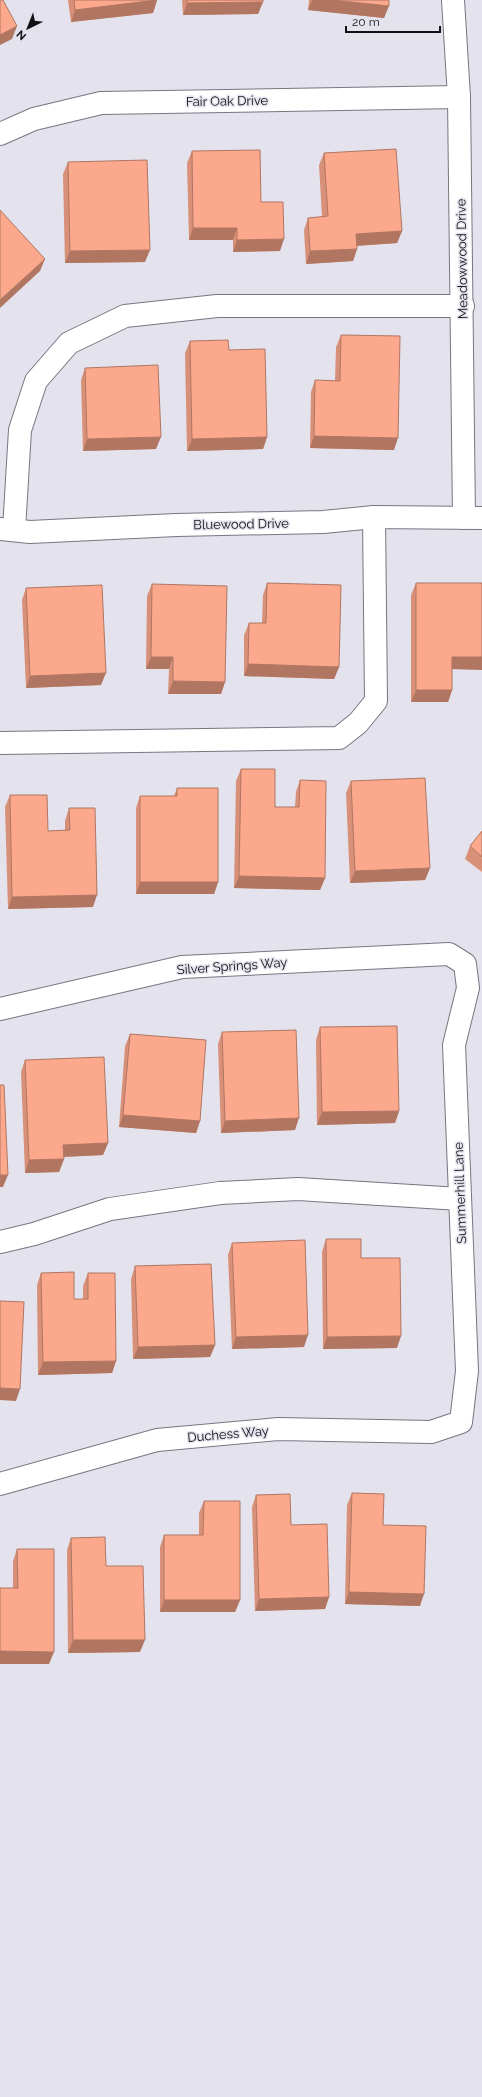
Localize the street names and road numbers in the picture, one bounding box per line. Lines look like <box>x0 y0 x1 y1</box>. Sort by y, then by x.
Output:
street label: Fair Oak Drive <box>186 93 269 109</box>
street label: Meadowwood Drive <box>453 198 471 319</box>
street label: Bluewood Drive <box>193 516 289 532</box>
street label: Silver Springs Way <box>176 955 288 977</box>
street label: Summerhill Lane <box>451 1141 469 1244</box>
street label: Duchess Way <box>187 1423 269 1445</box>

